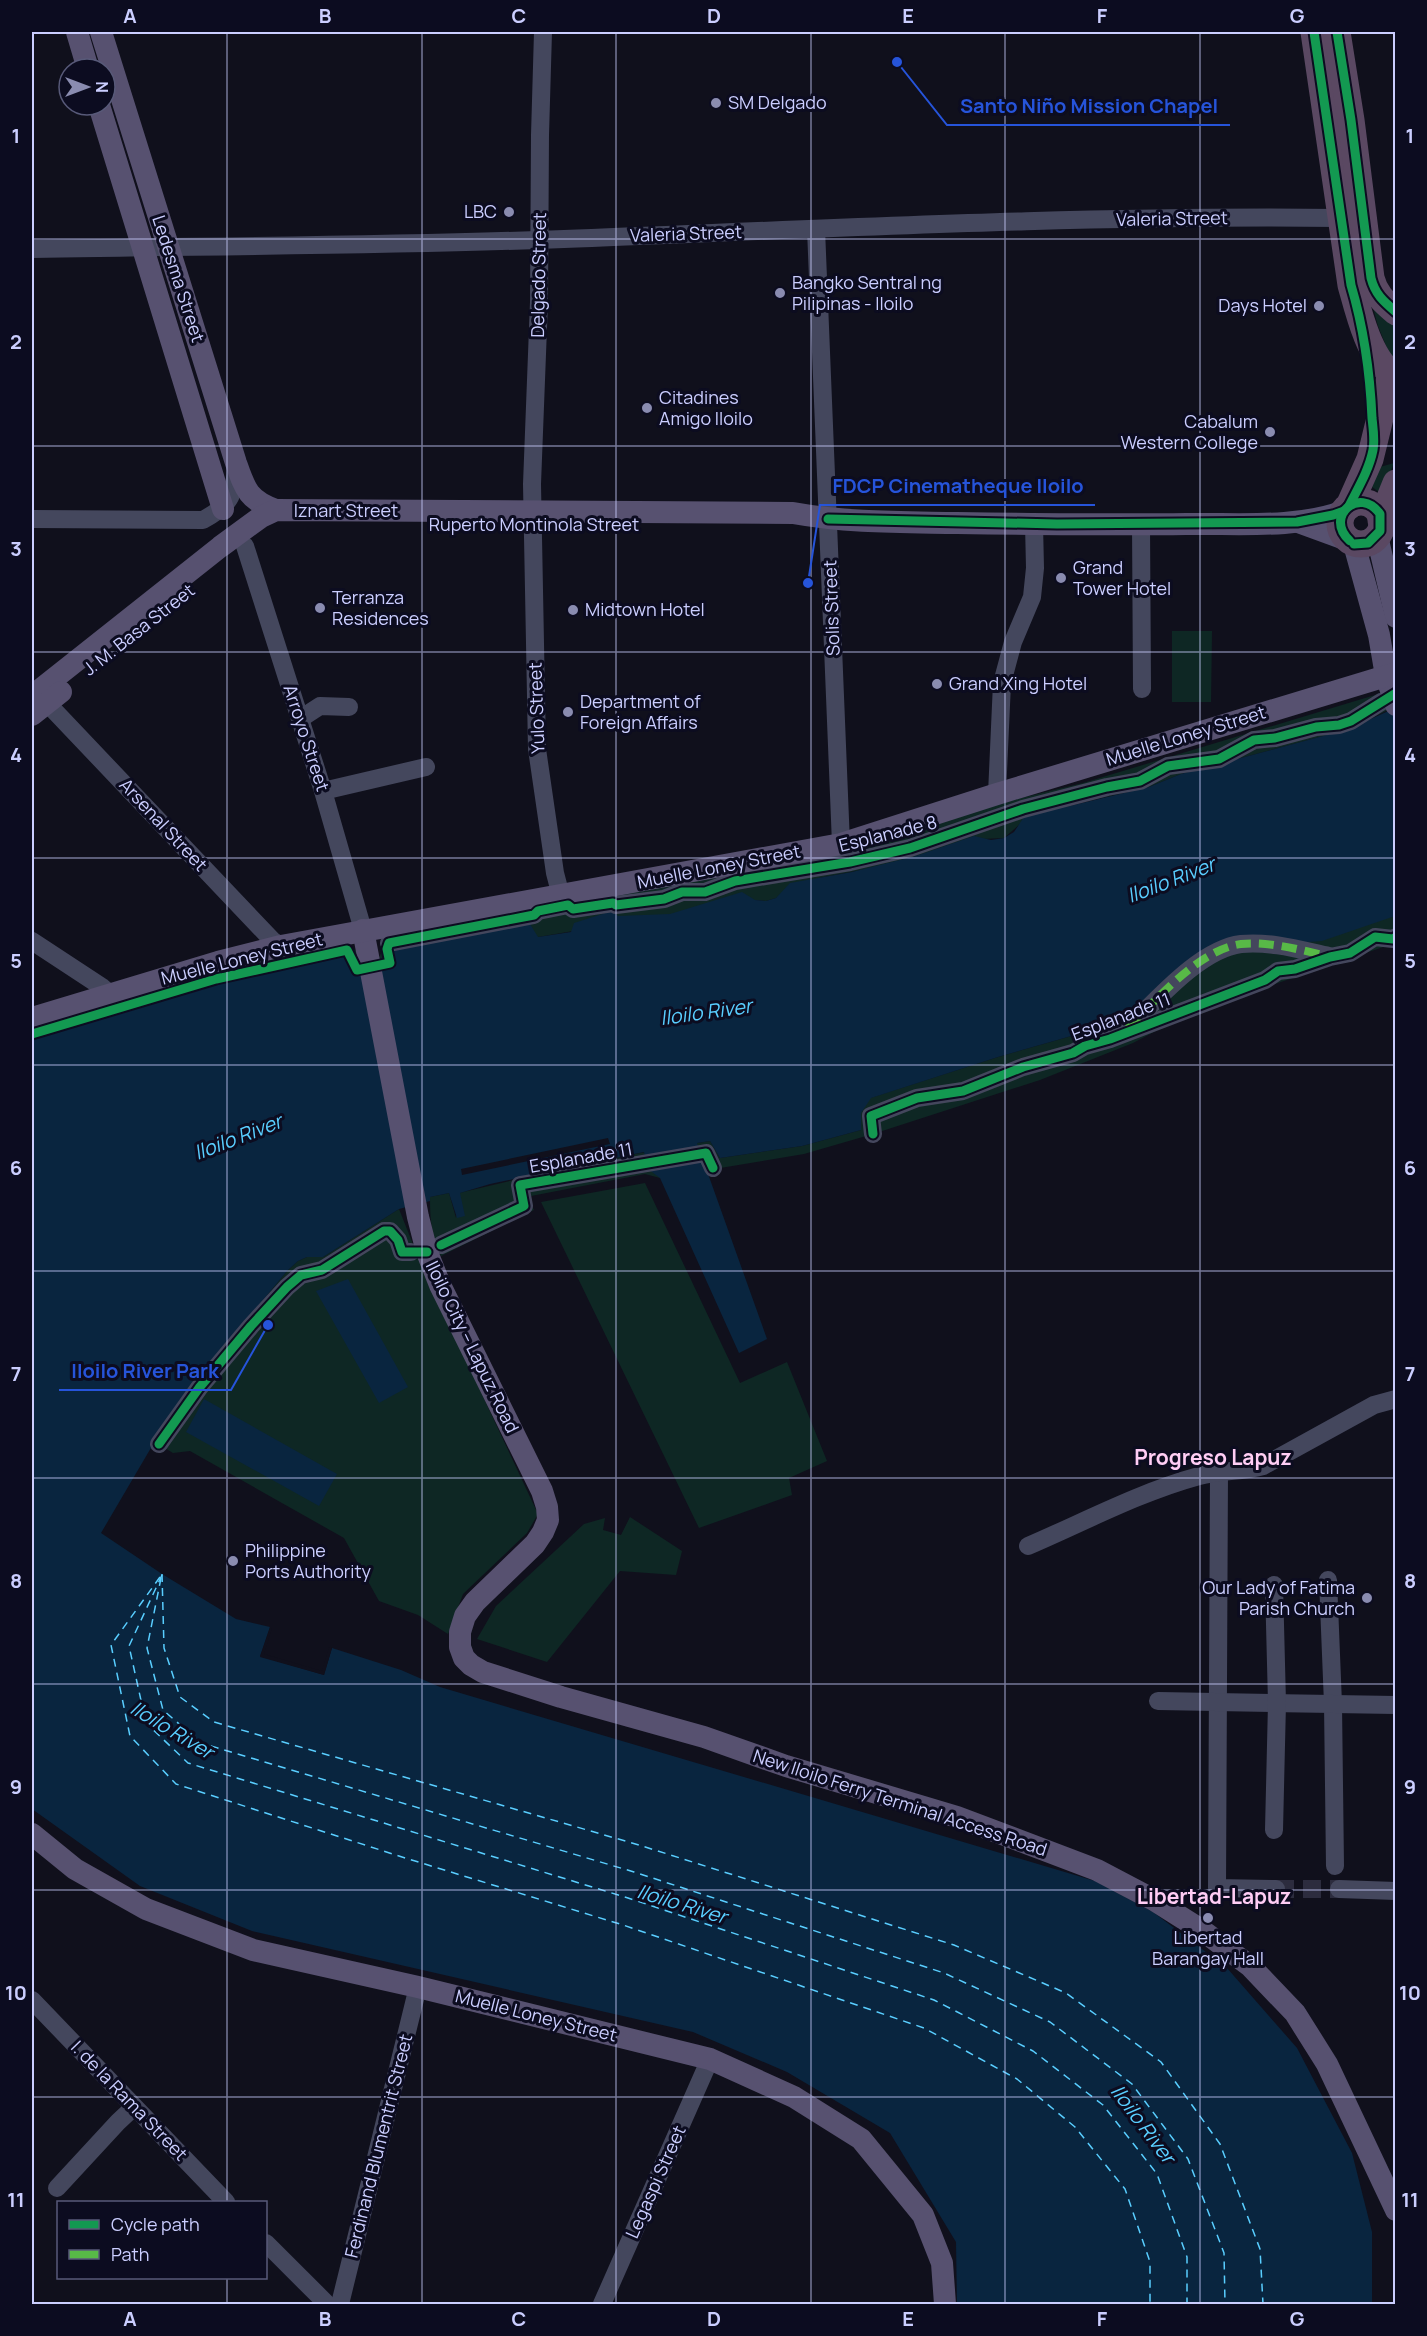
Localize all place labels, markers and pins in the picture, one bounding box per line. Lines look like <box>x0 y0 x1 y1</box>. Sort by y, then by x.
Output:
callout: Santo Niño Mission Chapel <box>947 87 1230 125</box>
place label: SM Delgado <box>728 90 827 114</box>
marker: SM Delgado <box>709 96 723 110</box>
place label: LBC <box>464 199 497 223</box>
marker: LBC <box>502 205 516 219</box>
place label: Bangko Sentral ng Pilipinas - Iloilo <box>792 270 942 315</box>
marker: Bangko Sentral ng Pilipinas - Iloilo <box>773 286 787 300</box>
place label: Days Hotel <box>1218 293 1307 317</box>
marker: Days Hotel <box>1312 299 1326 313</box>
place label: Citadines Amigo Iloilo <box>659 385 753 430</box>
marker: Citadines Amigo Iloilo <box>640 401 654 415</box>
place label: Cabalum Western College <box>1120 409 1258 454</box>
marker: Cabalum Western College <box>1263 425 1277 439</box>
callout: FDCP Cinematheque Iloilo <box>820 467 1095 505</box>
place label: Grand Tower Hotel <box>1073 555 1171 600</box>
marker: Grand Tower Hotel <box>1054 571 1068 585</box>
place label: Terranza Residences <box>332 585 429 630</box>
place label: Midtown Hotel <box>585 597 705 621</box>
marker: Terranza Residences <box>313 601 327 615</box>
marker: Midtown Hotel <box>566 603 580 617</box>
place label: Grand Xing Hotel <box>949 671 1087 695</box>
marker: Grand Xing Hotel <box>930 677 944 691</box>
place label: Department of Foreign Affairs <box>580 689 701 734</box>
marker: Department of Foreign Affairs <box>561 705 575 719</box>
callout: Iloilo River Park <box>59 1352 231 1390</box>
place label: Philippine Ports Authority <box>245 1538 371 1583</box>
marker: Philippine Ports Authority <box>226 1554 240 1568</box>
place label: Our Lady of Fatima Parish Church <box>1202 1575 1355 1620</box>
marker: Our Lady of Fatima Parish Church <box>1360 1591 1374 1605</box>
marker: Libertad Barangay Hall <box>1201 1911 1215 1925</box>
place label: Libertad Barangay Hall <box>1152 1925 1264 1970</box>

